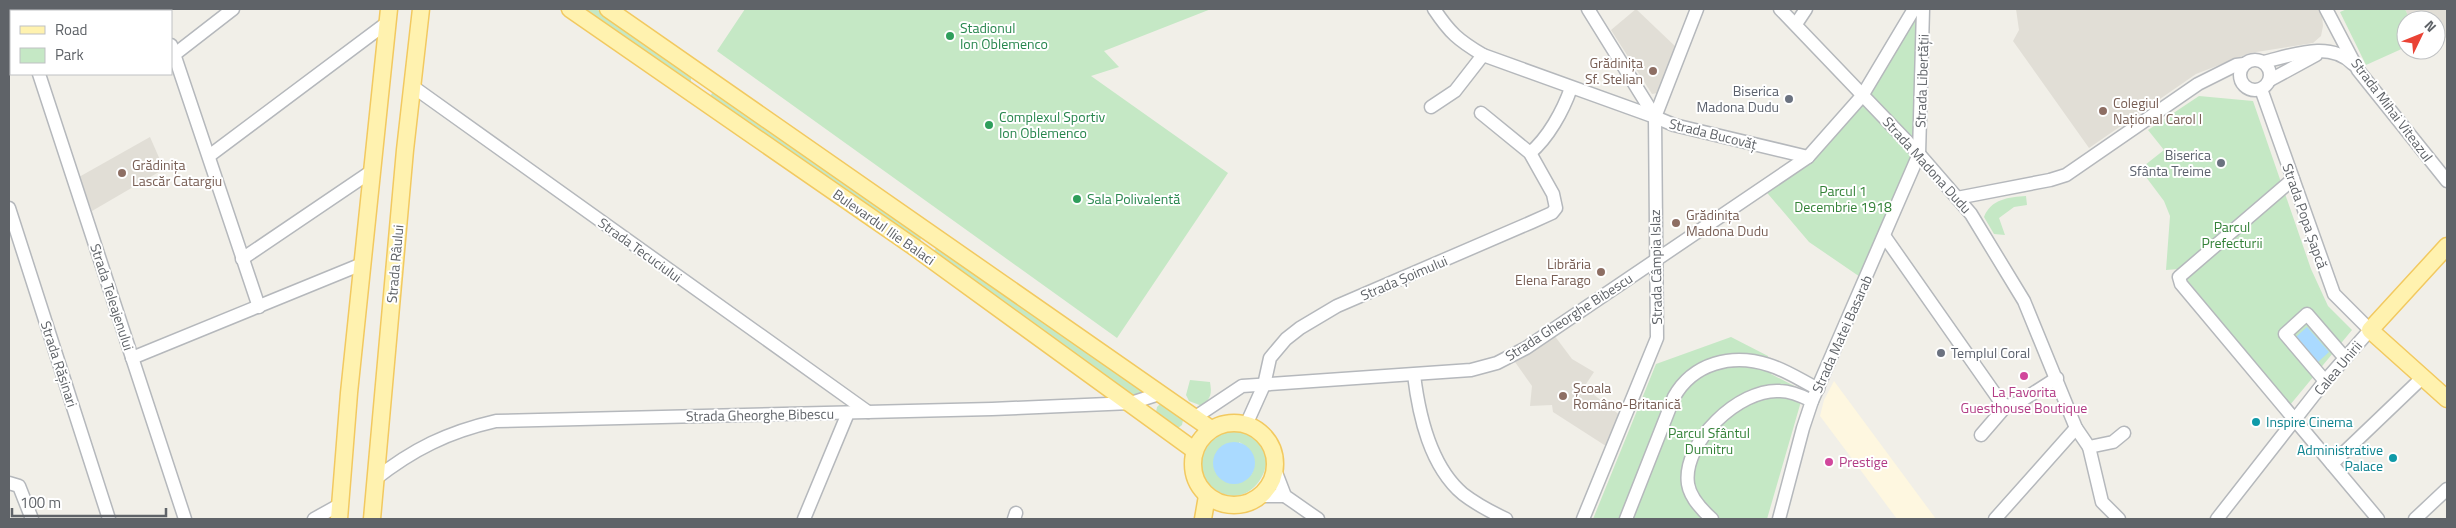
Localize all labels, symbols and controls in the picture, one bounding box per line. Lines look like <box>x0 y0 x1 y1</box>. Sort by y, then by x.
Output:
legend <box>10 10 172 75</box>
north arrow <box>2396 10 2446 60</box>
text: N <box>2420 15 2442 37</box>
place label: Stadionul Ion Oblemenco <box>960 17 1048 54</box>
text: Road <box>55 18 87 41</box>
marker: Stadionul Ion Oblemenco <box>944 30 956 42</box>
street label: Strada Libertății <box>1909 34 1934 128</box>
text: Park <box>55 43 84 66</box>
place label: Grădinița Sf. Stelian <box>1585 52 1643 89</box>
street label: Strada Mihai Viteazul <box>2347 54 2438 166</box>
marker: Grădinița Sf. Stelian <box>1647 65 1659 77</box>
place label: Biserica Madona Dudu <box>1697 80 1779 117</box>
place label: Colegiul Național Carol I <box>2113 92 2202 129</box>
marker: Biserica Madona Dudu <box>1783 93 1795 105</box>
marker: Colegiul Național Carol I <box>2097 105 2109 117</box>
place label: Complexul Sportiv Ion Oblemenco <box>999 106 1105 143</box>
street label: Strada Madona Dudu <box>1878 111 1977 218</box>
street label: Strada Bucovăț <box>1667 112 1759 155</box>
marker: Complexul Sportiv Ion Oblemenco <box>983 119 995 131</box>
place label: Biserica Sfânta Treime <box>2130 144 2211 181</box>
place label: Grădinița Lascăr Catargiu <box>132 154 222 191</box>
marker: Biserica Sfânta Treime <box>2215 157 2227 169</box>
street label: Strada Popa Șapcă <box>2278 160 2333 271</box>
marker: Grădinița Lascăr Catargiu <box>116 167 128 179</box>
park label: Parcul 1 Decembrie 1918 <box>1794 180 1892 217</box>
street label: Bulevardul Ilie Balaci <box>829 183 940 270</box>
place label: Sala Polivalentă <box>1087 188 1180 209</box>
marker: Sala Polivalentă <box>1071 193 1083 205</box>
place label: Grădinița Madona Dudu <box>1686 204 1769 241</box>
street label: Strada Câmpia Islaz <box>1644 209 1667 325</box>
street label: Strada Tecuciului <box>594 212 686 287</box>
park label: Parcul Prefecturii <box>2201 216 2263 253</box>
marker: Grădinița Madona Dudu <box>1670 217 1682 229</box>
street label: Strada Râului <box>381 224 408 304</box>
street label: Strada Teleajenului <box>85 241 140 353</box>
street label: Strada Șoimului <box>1357 250 1451 305</box>
place label: Librăria Elena Farago <box>1515 253 1591 290</box>
marker: Librăria Elena Farago <box>1595 266 1607 278</box>
street label: Strada Gheorghe Bibescu <box>1501 267 1637 366</box>
street label: Strada Matei Basarab <box>1806 272 1877 396</box>
street label: Strada Rășinari <box>36 318 83 410</box>
street label: Calea Unirii <box>2308 336 2367 400</box>
place label: Templul Coral <box>1951 342 2030 363</box>
marker: Templul Coral <box>1935 347 1947 359</box>
marker: La Favorita Guesthouse Boutique <box>2018 370 2030 382</box>
place label: Școala Româno-Britanică <box>1573 377 1681 414</box>
place label: La Favorita Guesthouse Boutique <box>1961 381 2087 418</box>
marker: Școala Româno-Britanică <box>1557 390 1569 402</box>
street label: Strada Gheorghe Bibescu <box>686 403 834 426</box>
place label: Inspire Cinema <box>2266 411 2353 432</box>
marker: Inspire Cinema <box>2250 416 2262 428</box>
park label: Parcul Sfântul Dumitru <box>1668 422 1750 459</box>
place label: Administrative Palace <box>2297 439 2383 476</box>
place label: Prestige <box>1839 451 1888 472</box>
marker: Administrative Palace <box>2387 452 2399 464</box>
marker: Prestige <box>1823 456 1835 468</box>
scale bar <box>12 486 166 518</box>
text: 100 m <box>20 491 61 514</box>

